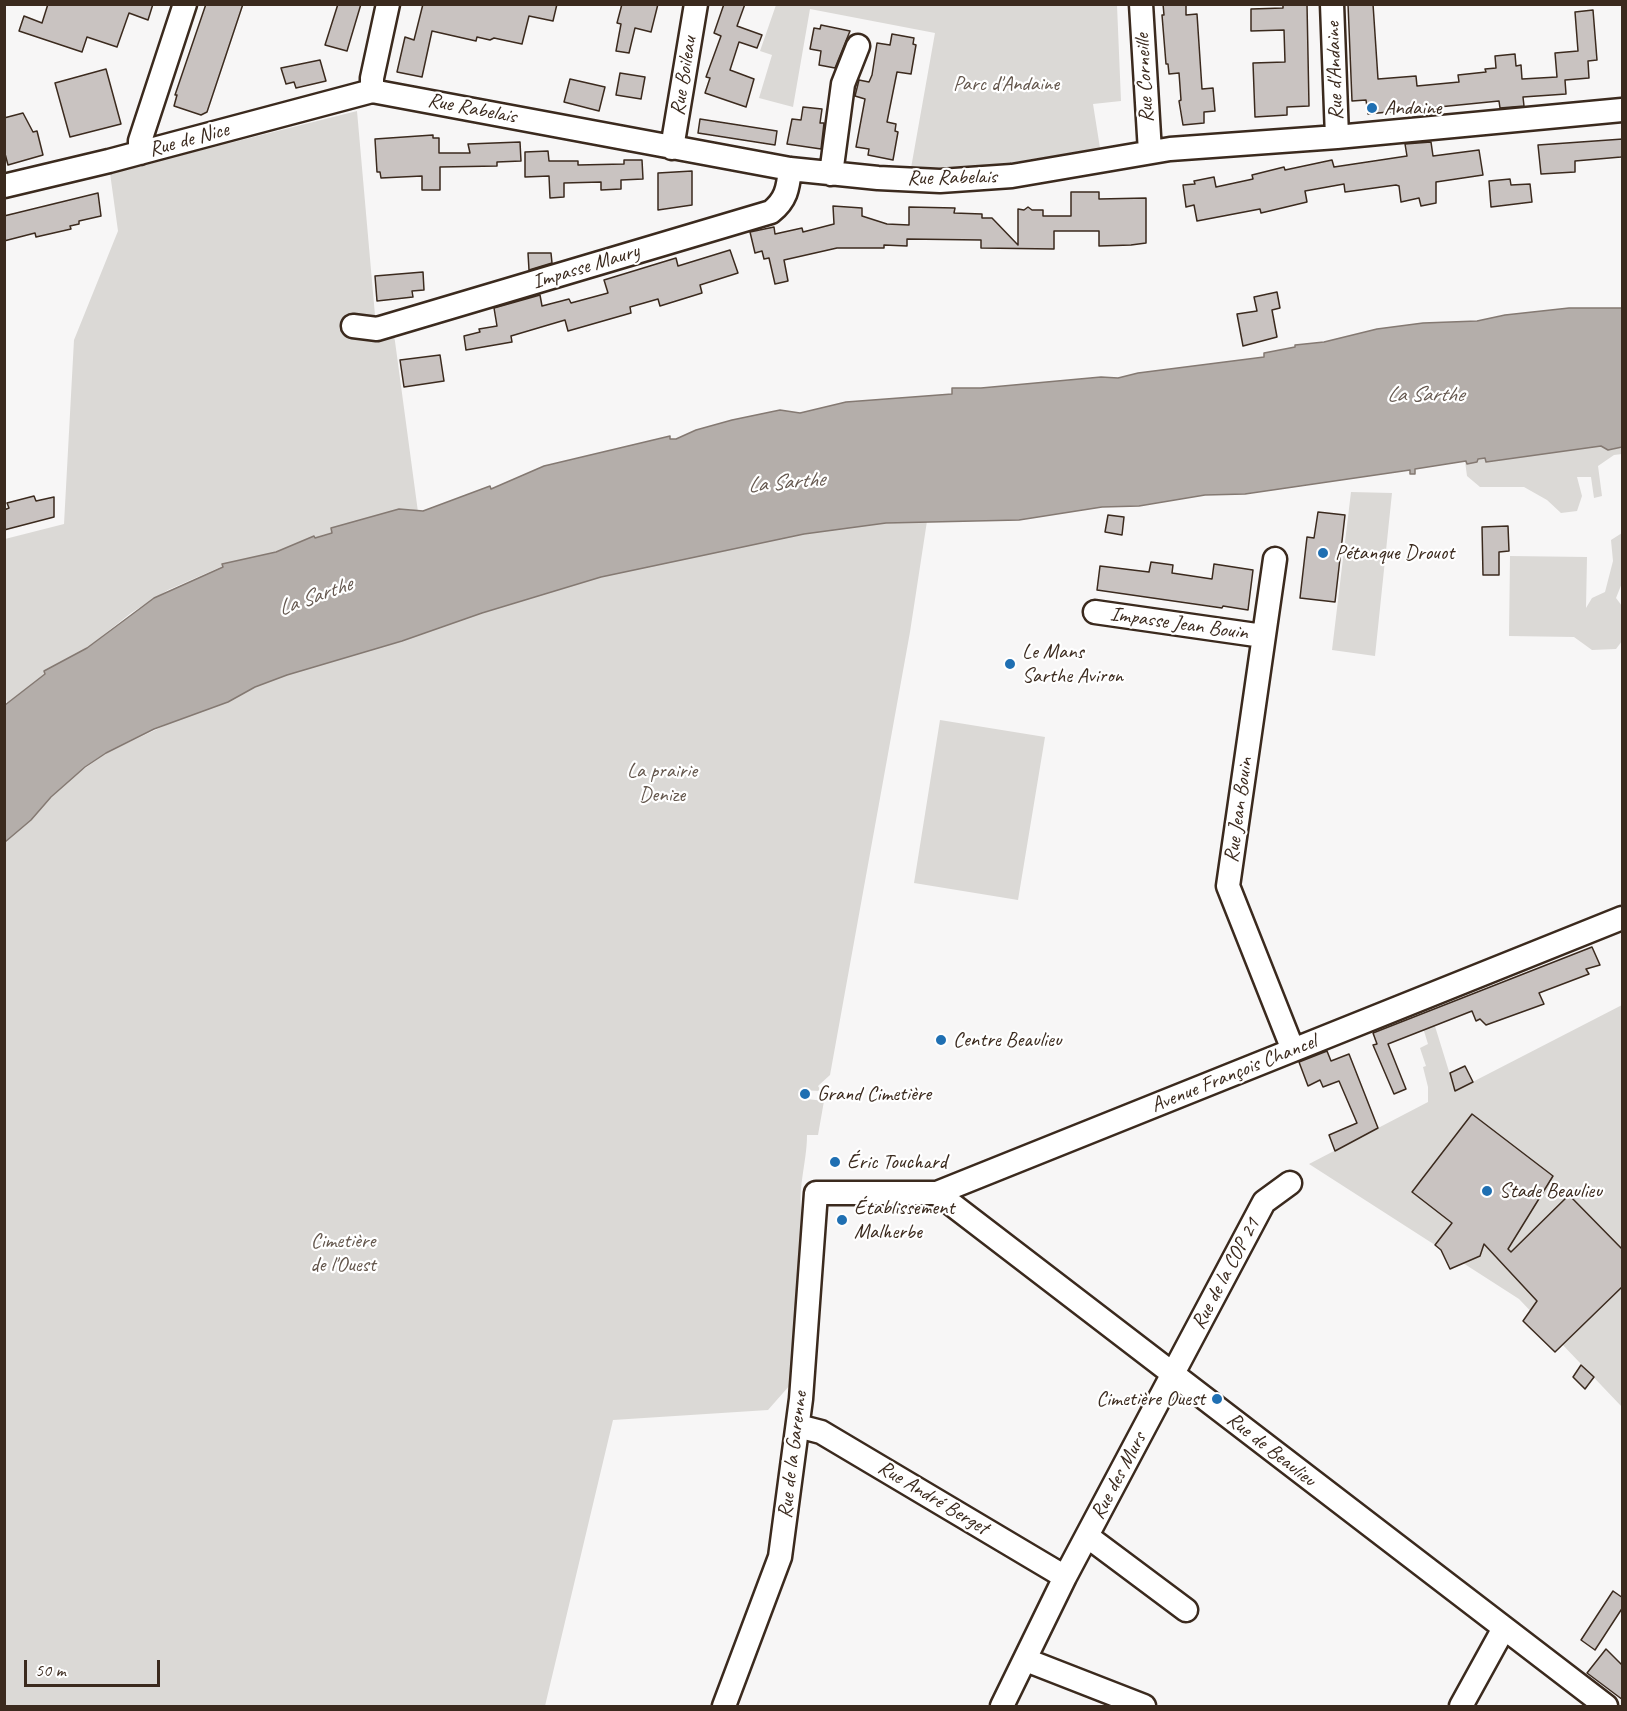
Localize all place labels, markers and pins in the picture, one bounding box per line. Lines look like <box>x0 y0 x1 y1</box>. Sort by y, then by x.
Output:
place label: Andaine <box>1384 95 1441 121</box>
marker: Andaine <box>1365 101 1379 115</box>
place label: Pétanque Drouot <box>1335 540 1454 566</box>
marker: Pétanque Drouot <box>1316 546 1330 560</box>
place label: Le Mans Sarthe Aviron <box>1022 639 1123 689</box>
marker: Le Mans Sarthe Aviron <box>1003 657 1017 671</box>
place label: Centre Beaulieu <box>953 1027 1062 1053</box>
marker: Centre Beaulieu <box>934 1033 948 1047</box>
place label: Grand Cimetière <box>817 1081 931 1107</box>
marker: Grand Cimetière <box>798 1087 812 1101</box>
place label: Éric Touchard <box>847 1149 947 1175</box>
marker: Éric Touchard <box>828 1155 842 1169</box>
place label: Stade Beaulieu <box>1499 1178 1602 1204</box>
marker: Stade Beaulieu <box>1480 1184 1494 1198</box>
place label: Établissement Malherbe <box>854 1195 954 1245</box>
marker: Établissement Malherbe <box>835 1213 849 1227</box>
place label: Cimetière Ouest <box>1096 1386 1205 1412</box>
marker: Cimetière Ouest <box>1210 1392 1224 1406</box>

